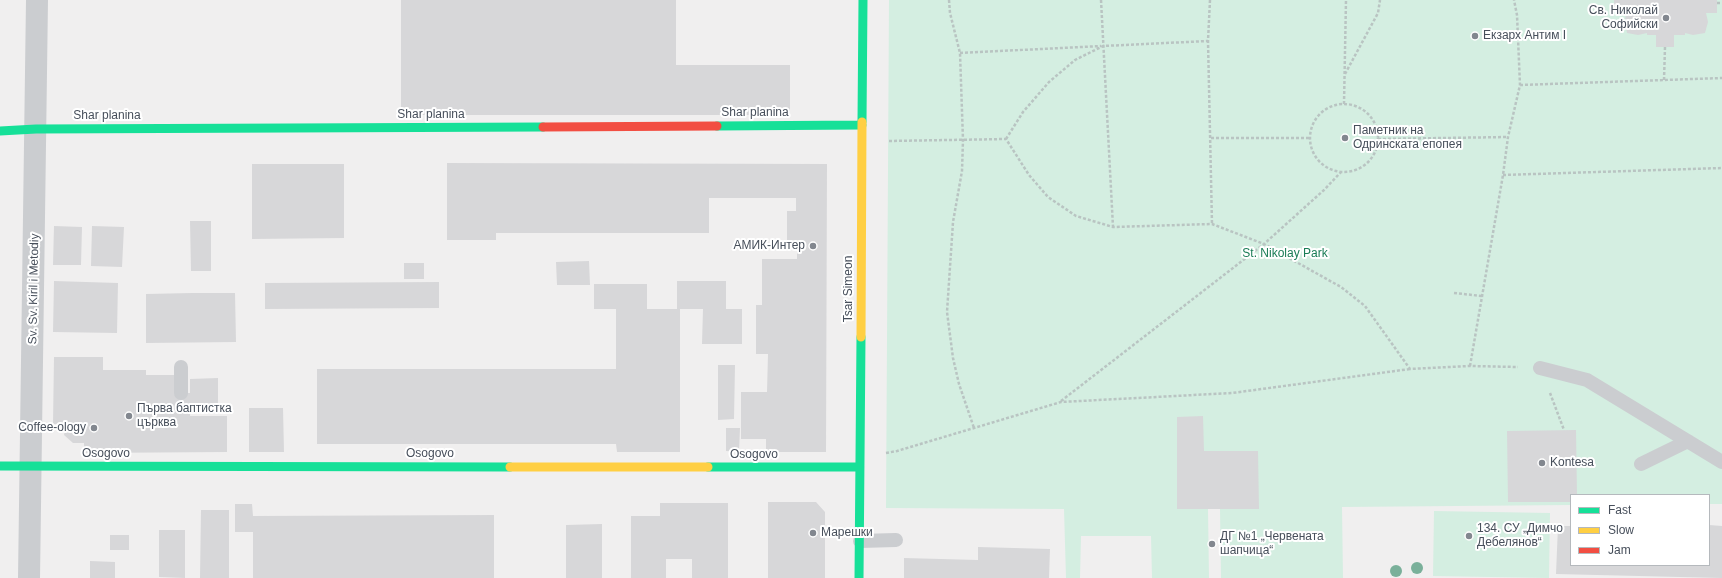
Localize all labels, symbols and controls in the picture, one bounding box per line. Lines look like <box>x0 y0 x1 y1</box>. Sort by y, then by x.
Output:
place label: Св. Николай Софийски <box>1589 4 1658 32</box>
marker: Св. Николай Софийски <box>1661 13 1671 23</box>
place label: Екзарх Антим I <box>1483 29 1566 43</box>
marker: Екзарх Антим I <box>1470 31 1480 41</box>
street label: Shar planina <box>721 106 789 120</box>
street label: Shar planina <box>397 108 465 122</box>
street label: Shar planina <box>73 109 141 123</box>
place label: Паметник на Одринската епопея <box>1353 124 1462 152</box>
marker: Паметник на Одринската епопея <box>1340 133 1350 143</box>
street label: Sv. Sv. Kiril i Metodiy <box>26 233 42 345</box>
place label: АМИК-Интер <box>733 239 805 253</box>
marker: АМИК-Интер <box>808 241 818 251</box>
park label: St. Nikolay Park <box>1242 247 1328 261</box>
street label: Tsar Simeon <box>842 256 856 322</box>
place label: Първа баптистка църква <box>137 402 232 430</box>
marker: Първа баптистка църква <box>124 411 134 421</box>
place label: Coffee-ology <box>18 421 86 435</box>
marker: Coffee-ology <box>89 423 99 433</box>
street label: Osogovo <box>82 447 130 461</box>
street label: Osogovo <box>406 447 454 461</box>
street label: Osogovo <box>730 448 778 462</box>
place label: Kontesa <box>1550 456 1594 470</box>
marker: Kontesa <box>1537 458 1547 468</box>
legend <box>1570 494 1710 566</box>
text: Fast <box>1608 503 1631 517</box>
place label: 134. СУ „Димчо Дебелянов“ <box>1477 522 1563 550</box>
text: Slow <box>1608 523 1634 537</box>
place label: Марешки <box>821 526 873 540</box>
marker: Марешки <box>808 528 818 538</box>
place label: ДГ №1 „Червената шапчица“ <box>1220 530 1324 558</box>
marker: 134. СУ „Димчо Дебелянов“ <box>1464 531 1474 541</box>
marker: ДГ №1 „Червената шапчица“ <box>1207 539 1217 549</box>
text: Jam <box>1608 543 1631 557</box>

